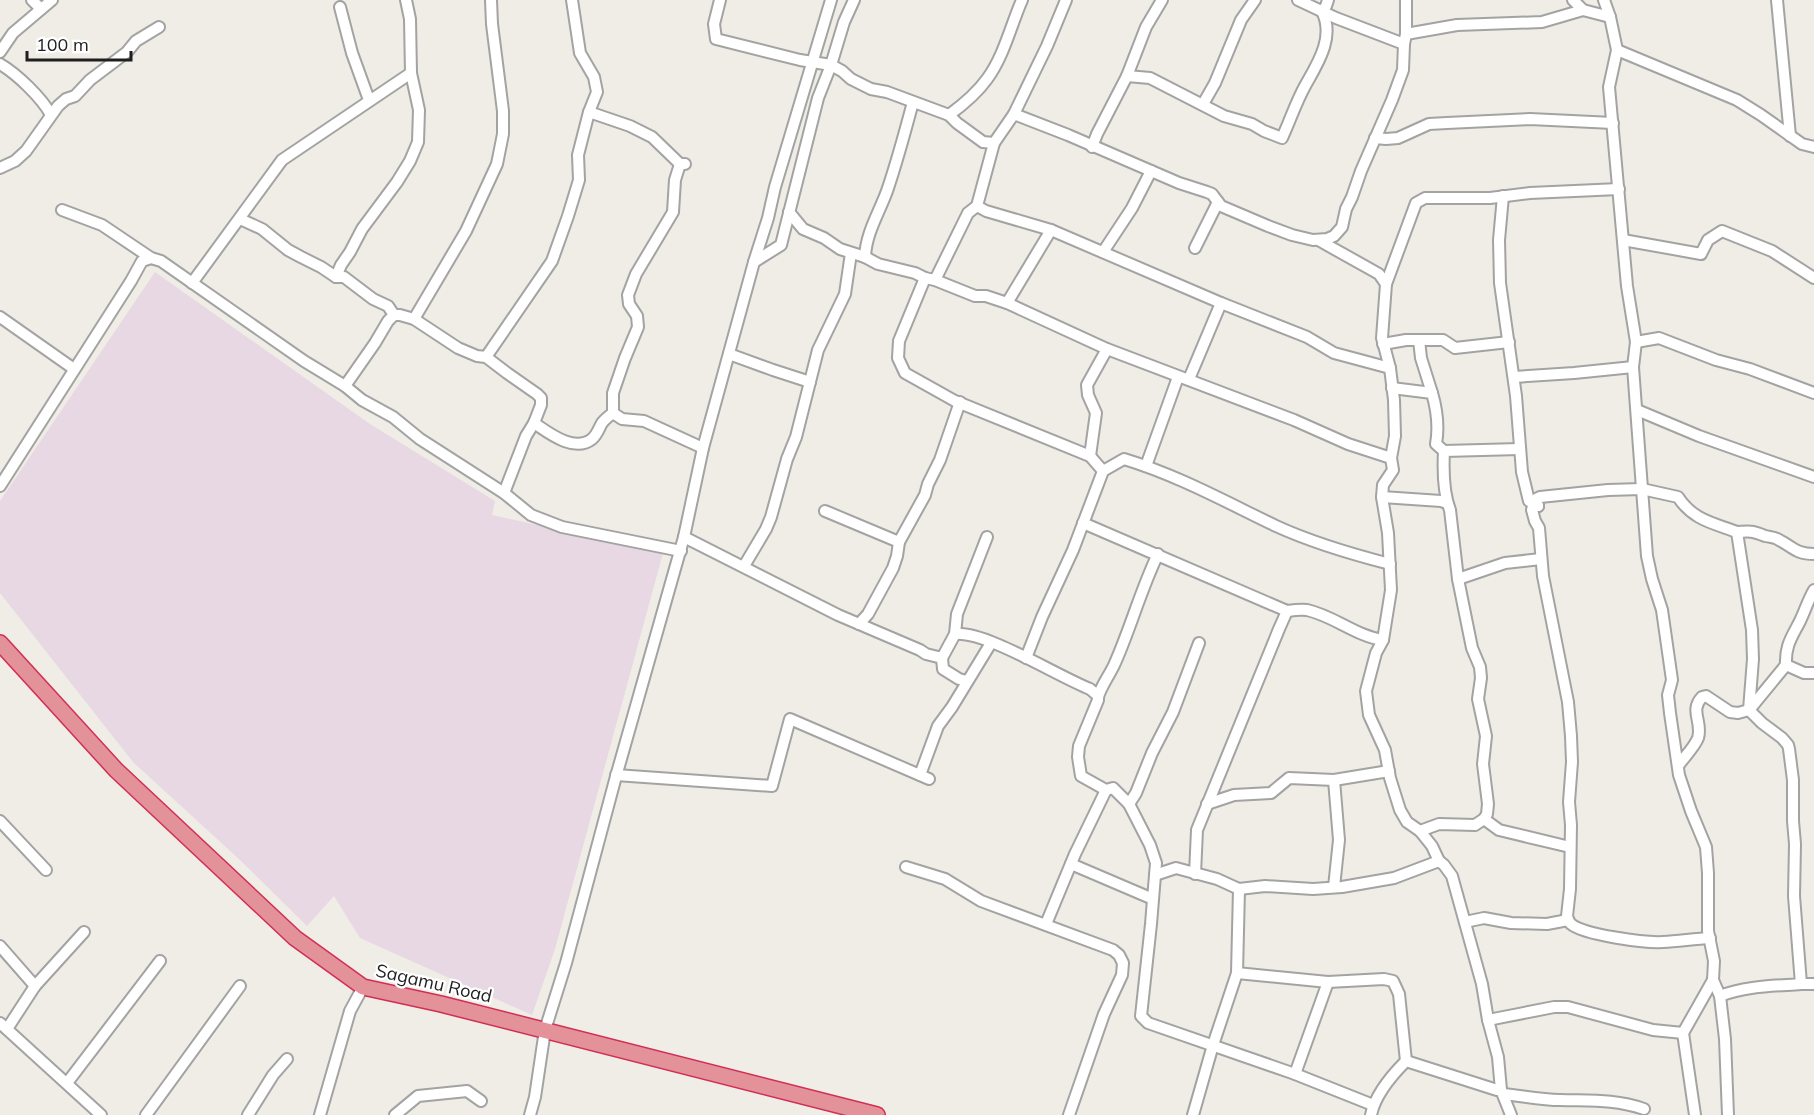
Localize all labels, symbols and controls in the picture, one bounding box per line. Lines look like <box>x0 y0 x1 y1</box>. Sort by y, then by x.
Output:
scale bar <box>27 24 130 62</box>
text: 100 m <box>36 33 89 56</box>
street label: Sagamu Road <box>374 958 494 1008</box>

